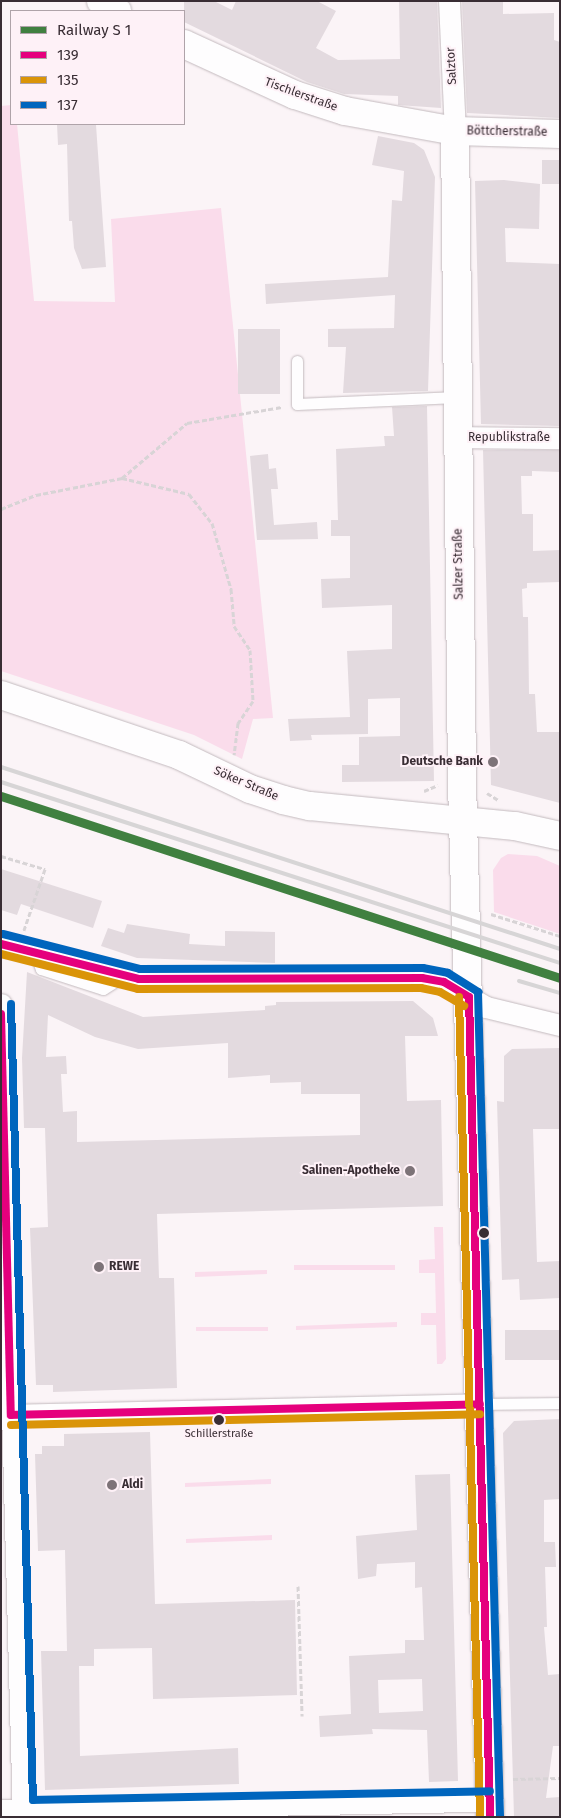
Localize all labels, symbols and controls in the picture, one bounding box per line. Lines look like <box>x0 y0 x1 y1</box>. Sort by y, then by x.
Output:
legend <box>10 10 185 125</box>
text: Railway S 1 <box>57 21 131 39</box>
text: 139 <box>57 46 79 64</box>
street label: Salztor <box>444 47 460 85</box>
text: 135 <box>57 71 79 89</box>
street label: Tischlerstraße <box>262 75 340 115</box>
text: 137 <box>57 96 78 114</box>
street label: Böttcherstraße <box>466 124 548 140</box>
street label: Republikstraße <box>468 431 550 445</box>
street label: Salzer Straße <box>451 528 467 600</box>
place label: Deutsche Bank <box>402 755 483 769</box>
marker: Deutsche Bank <box>487 756 499 768</box>
street label: Söker Straße <box>211 764 281 804</box>
place label: Salinen-Apotheke <box>302 1164 400 1178</box>
marker: Salinen-Apotheke <box>404 1165 416 1177</box>
unlabelled marker <box>479 1228 489 1238</box>
place label: REWE <box>109 1260 139 1274</box>
marker: REWE <box>93 1261 105 1273</box>
marker: Schillerstraße <box>214 1415 224 1425</box>
place label: Schillerstraße <box>185 1427 253 1441</box>
place label: Aldi <box>122 1478 143 1492</box>
marker: Aldi <box>106 1479 118 1491</box>

